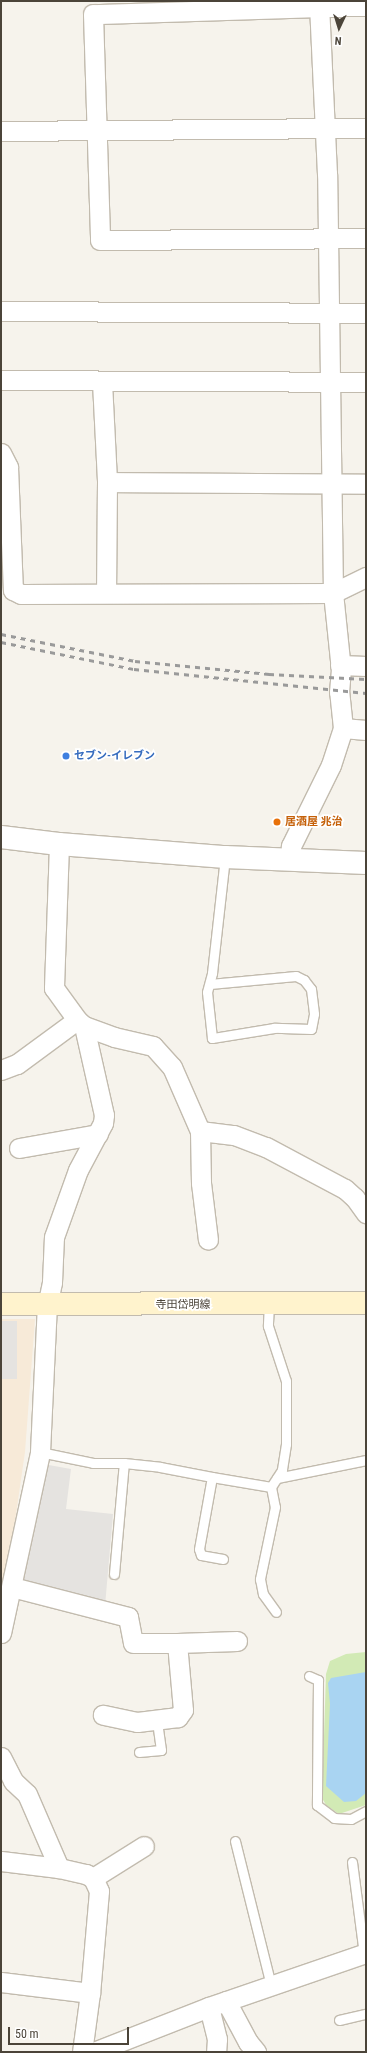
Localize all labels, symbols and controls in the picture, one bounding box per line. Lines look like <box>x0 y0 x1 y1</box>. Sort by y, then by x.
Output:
north arrow <box>319 8 359 48</box>
text: N <box>334 34 342 47</box>
place label: セブン-イレブン <box>74 749 155 763</box>
marker: セブン-イレブン <box>61 751 71 761</box>
place label: 居酒屋 兆治 <box>285 815 343 829</box>
marker: 居酒屋 兆治 <box>272 817 282 827</box>
street label: 寺田岱明線 <box>156 1298 210 1312</box>
scale bar <box>10 2019 131 2045</box>
text: 50 m <box>15 2027 39 2041</box>

